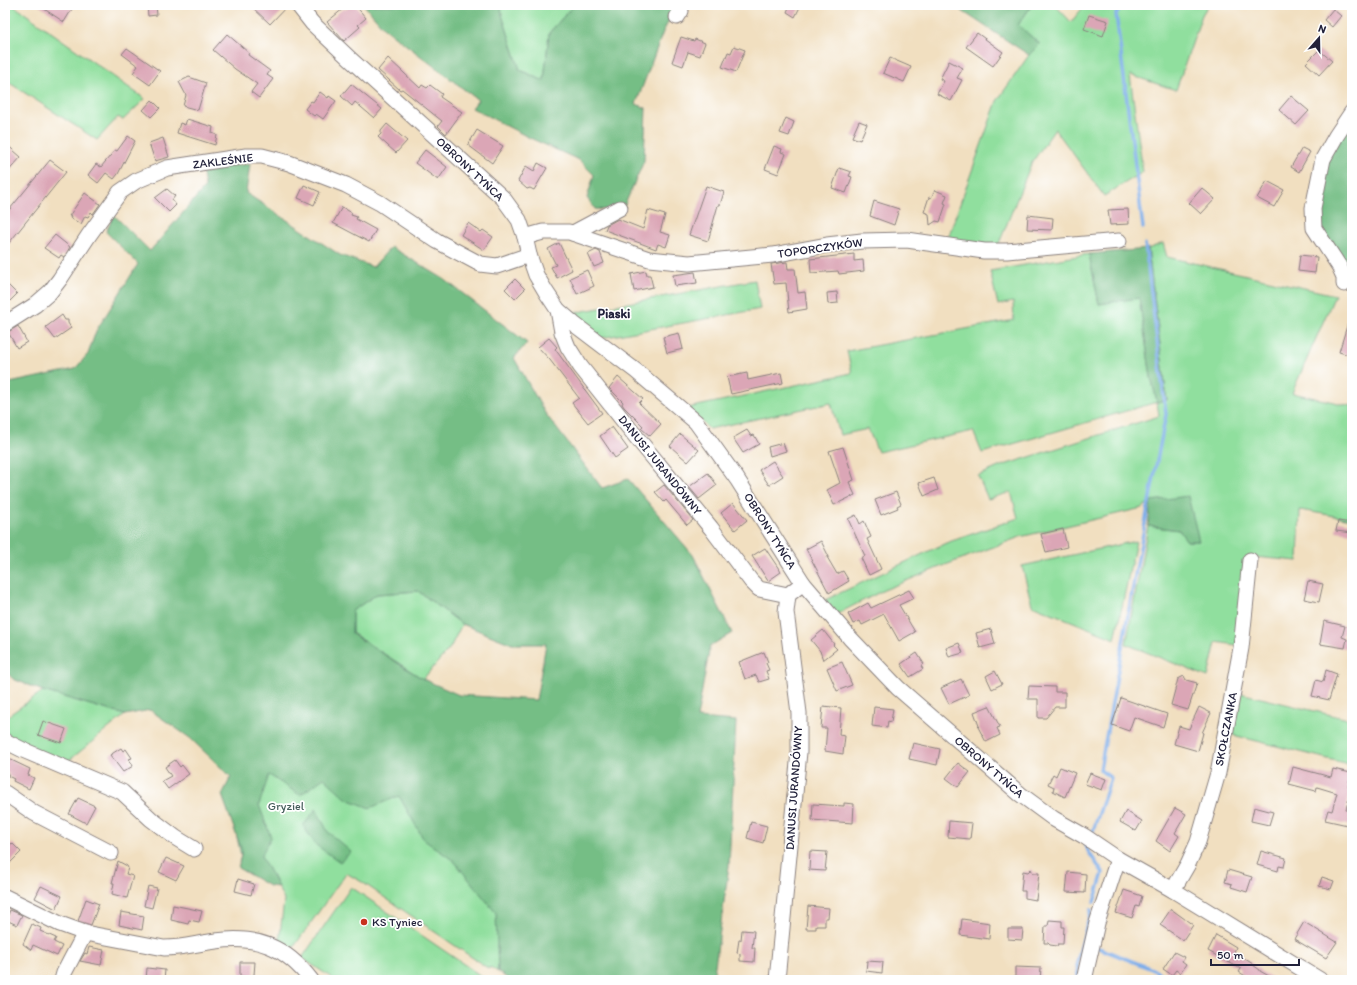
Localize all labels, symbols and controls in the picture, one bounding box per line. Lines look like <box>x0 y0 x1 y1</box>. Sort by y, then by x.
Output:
north arrow <box>1299 18 1339 58</box>
text: N <box>1317 22 1328 36</box>
street label: OBRONY TYŃCA <box>433 134 507 204</box>
street label: ZAKLEŚNIE <box>192 150 254 172</box>
street label: TOPORCZYKÓW <box>776 235 864 261</box>
district label: Piaski <box>598 306 630 321</box>
street label: DANUSI JURANDÓWNY <box>615 412 705 518</box>
street label: OBRONY TYŃCA <box>741 490 799 572</box>
street label: SKOŁCZANKA <box>1212 691 1240 767</box>
street label: DANUSI JURANDÓWNY <box>783 725 805 851</box>
street label: OBRONY TYŃCA <box>951 733 1027 801</box>
park label: Gryziel <box>268 799 305 813</box>
place label: KS Tyniec <box>372 915 423 929</box>
marker: KS Tyniec <box>359 917 369 927</box>
scale bar <box>1211 941 1299 967</box>
text: 50 m <box>1217 948 1243 962</box>

